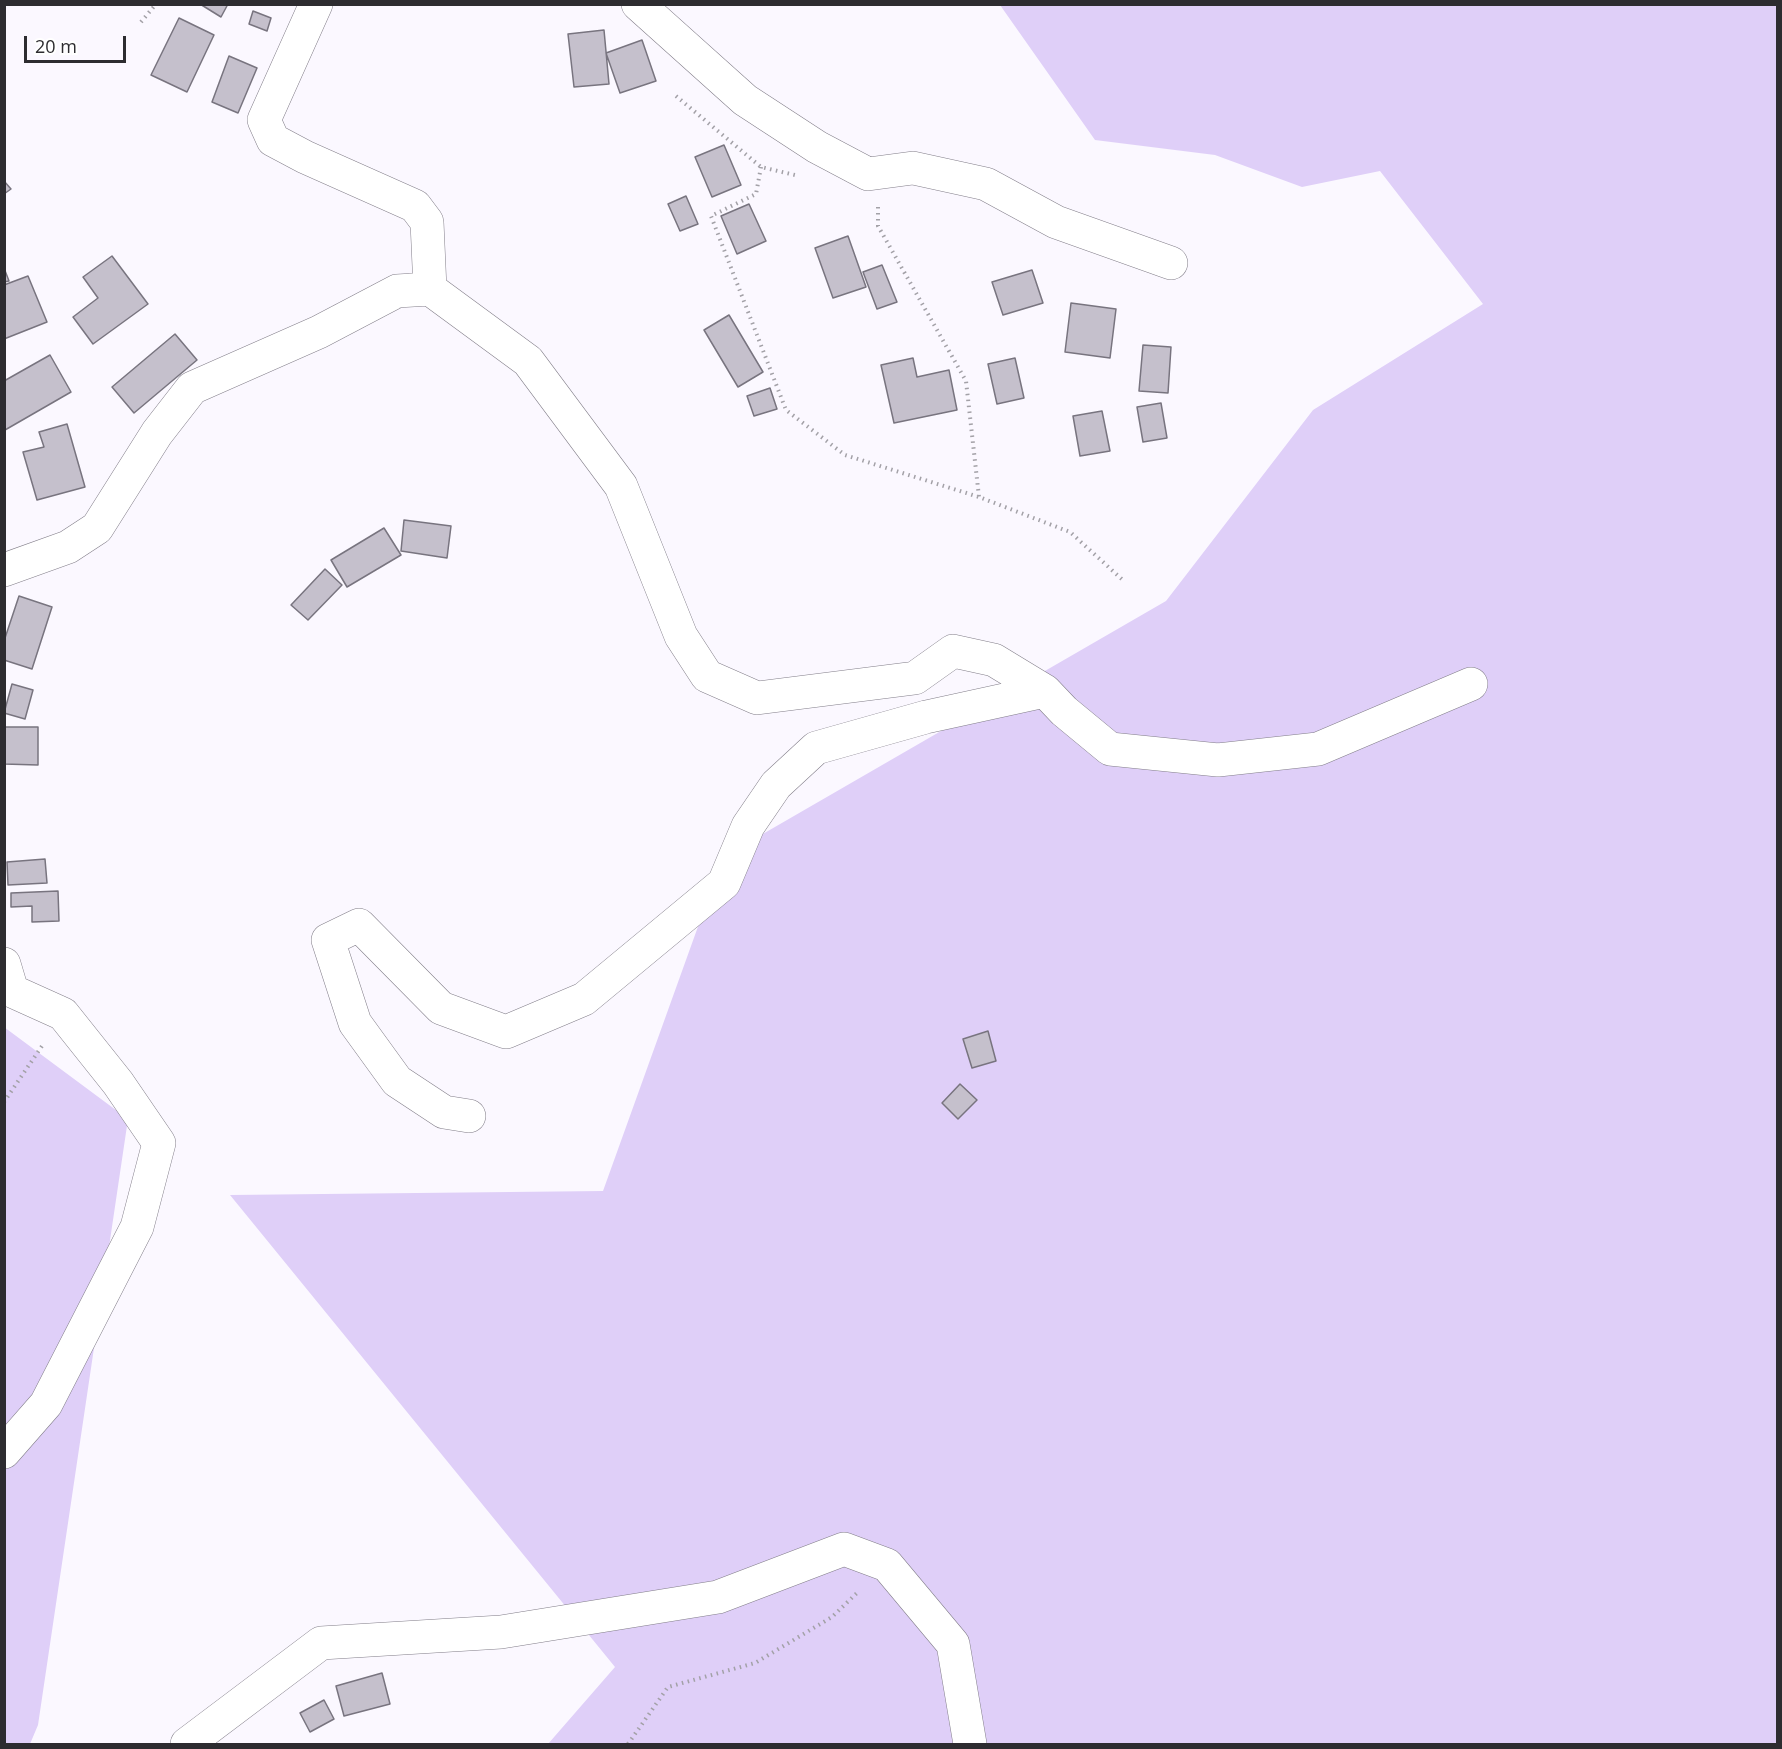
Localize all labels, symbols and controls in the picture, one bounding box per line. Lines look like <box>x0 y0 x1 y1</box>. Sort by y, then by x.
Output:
scale bar <box>27 24 129 62</box>
text: 20 m <box>35 34 77 58</box>

